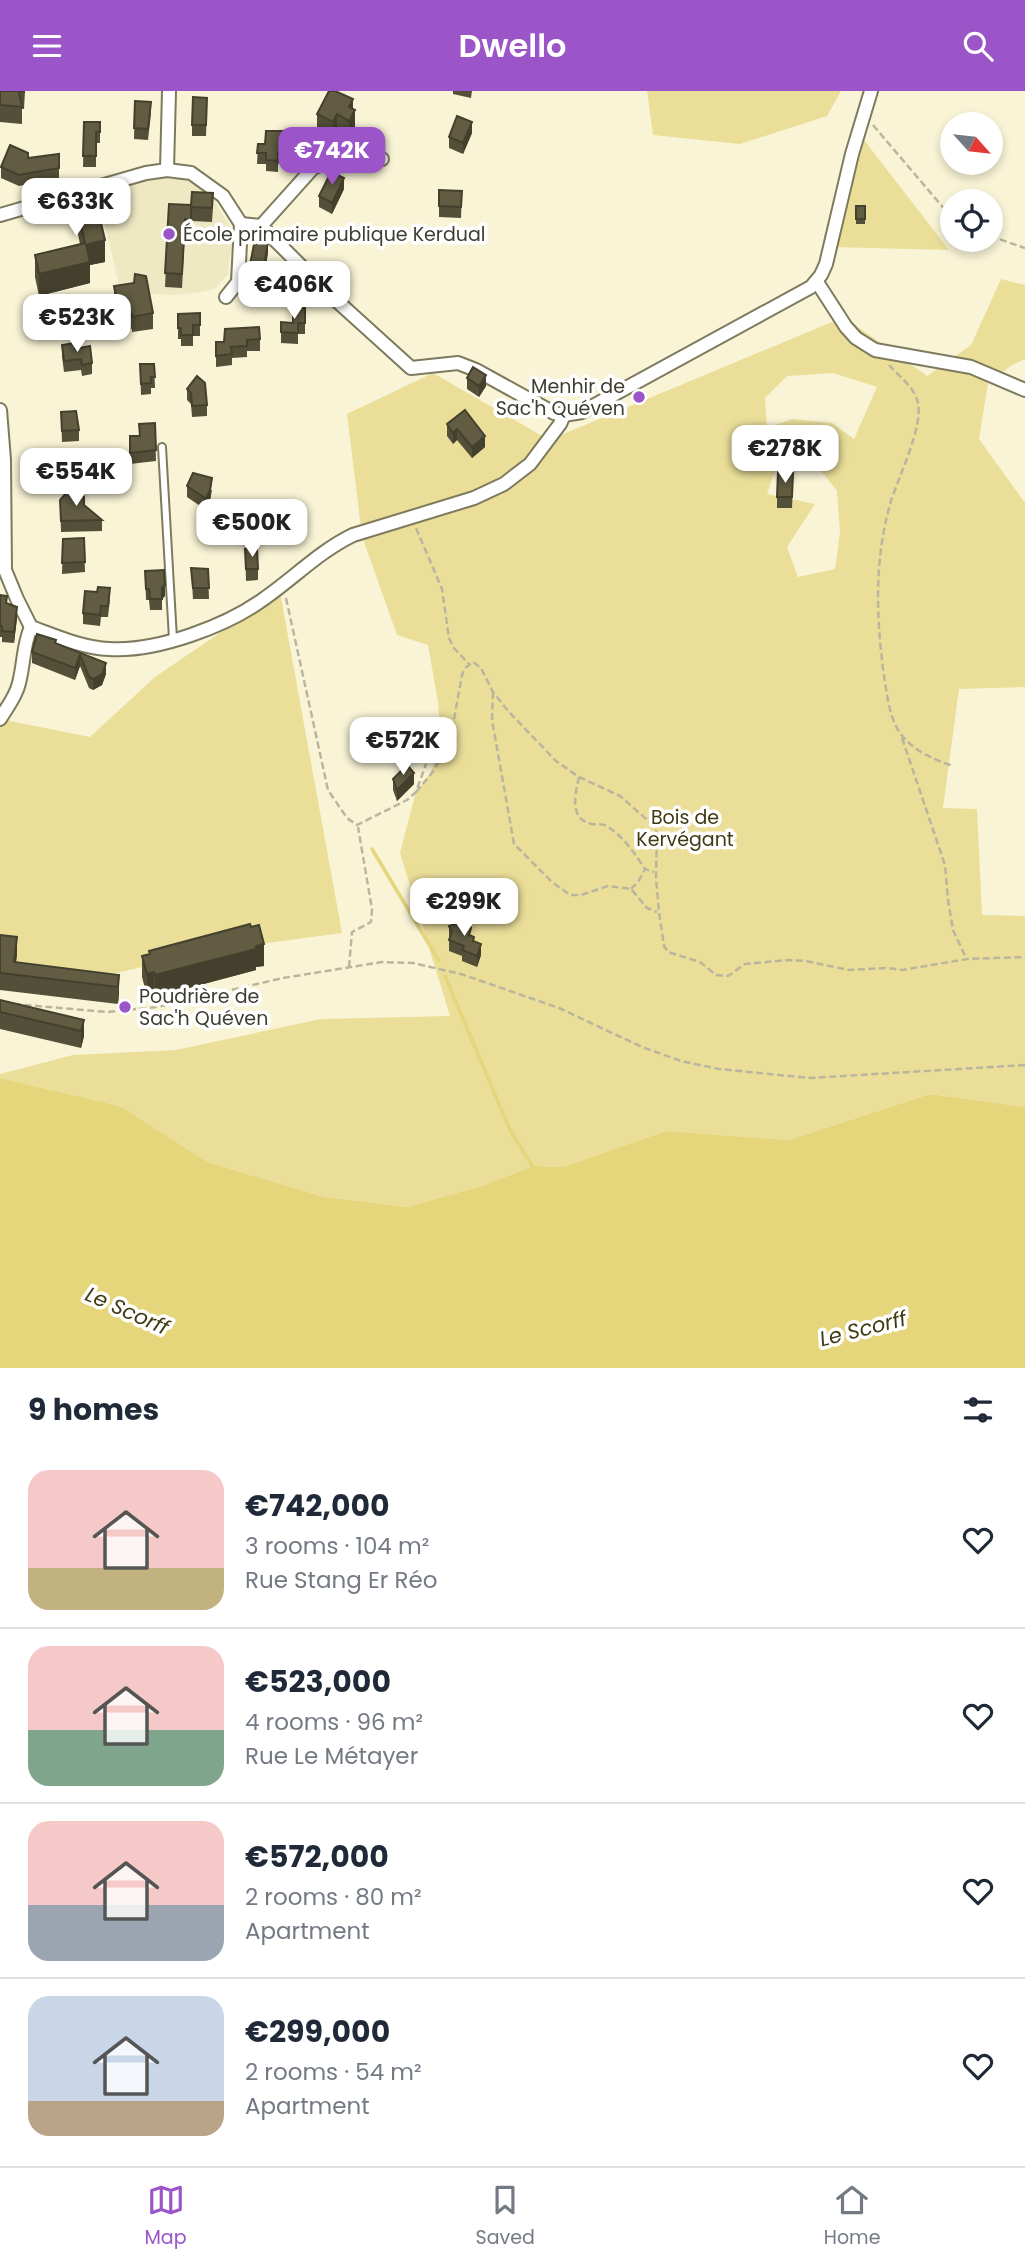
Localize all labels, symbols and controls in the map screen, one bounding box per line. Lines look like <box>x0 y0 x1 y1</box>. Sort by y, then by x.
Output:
text: Dwello <box>459 23 566 68</box>
icon: menu <box>28 27 66 65</box>
icon: search <box>959 27 997 65</box>
north arrow <box>940 112 1003 175</box>
map controls <box>940 112 1003 252</box>
pin: €742K <box>283 127 381 187</box>
text: €742K <box>294 134 370 166</box>
pin: €633K <box>27 179 125 238</box>
text: €633K <box>38 185 114 217</box>
button: locate <box>940 189 1003 252</box>
place label: École primaire publique Kerdual <box>183 221 485 248</box>
marker: École primaire publique Kerdual <box>161 226 177 242</box>
pin: €406K <box>245 261 343 321</box>
text: €406K <box>254 268 334 300</box>
pin: €523K <box>28 295 126 354</box>
text: €523K <box>39 301 115 333</box>
place label: Menhir de Sac'h Quéven <box>496 373 625 422</box>
marker: Menhir de Sac'h Quéven <box>631 389 647 405</box>
pin: €278K <box>736 425 834 485</box>
text: €278K <box>748 432 822 464</box>
pin: €554K <box>27 449 125 508</box>
text: €554K <box>36 455 116 487</box>
pin: €500K <box>203 499 301 559</box>
text: €500K <box>212 506 292 538</box>
pin: €572K <box>354 717 452 777</box>
text: €572K <box>366 724 440 756</box>
park label: Bois de Kervégant <box>636 804 734 853</box>
pin: €299K <box>415 879 513 938</box>
text: €299K <box>426 885 502 917</box>
place label: Poudrière de Sac'h Quéven <box>139 983 268 1032</box>
marker: Poudrière de Sac'h Quéven <box>117 999 133 1015</box>
water label: Le Scorff <box>81 1279 174 1342</box>
water label: Le Scorff <box>816 1303 910 1353</box>
text: 9 homes <box>28 1388 159 1431</box>
icon: filters <box>959 1391 997 1429</box>
text: €742,000 <box>245 1484 390 1527</box>
icon: home <box>84 1498 168 1582</box>
icon: heart <box>959 1521 997 1559</box>
text: 3 rooms · 104 m² <box>245 1530 429 1562</box>
text: Rue Stang Er Réo <box>245 1564 437 1596</box>
text: €523,000 <box>245 1660 391 1703</box>
icon: home <box>84 1674 168 1758</box>
icon: heart <box>959 1697 997 1735</box>
text: 4 rooms · 96 m² <box>245 1706 423 1738</box>
text: Rue Le Métayer <box>245 1740 418 1772</box>
text: €572,000 <box>245 1835 389 1878</box>
icon: home <box>84 1849 168 1933</box>
icon: heart <box>959 1872 997 1910</box>
text: 2 rooms · 80 m² <box>245 1881 422 1913</box>
text: Apartment <box>245 1915 370 1947</box>
text: €299,000 <box>245 2010 390 2053</box>
icon: home <box>84 2024 168 2108</box>
icon: heart <box>959 2047 997 2085</box>
text: 2 rooms · 54 m² <box>245 2056 422 2088</box>
text: Apartment <box>245 2090 370 2122</box>
tab: Map <box>144 2181 187 2252</box>
tab: Saved <box>476 2181 535 2252</box>
tab: Home <box>824 2181 880 2252</box>

